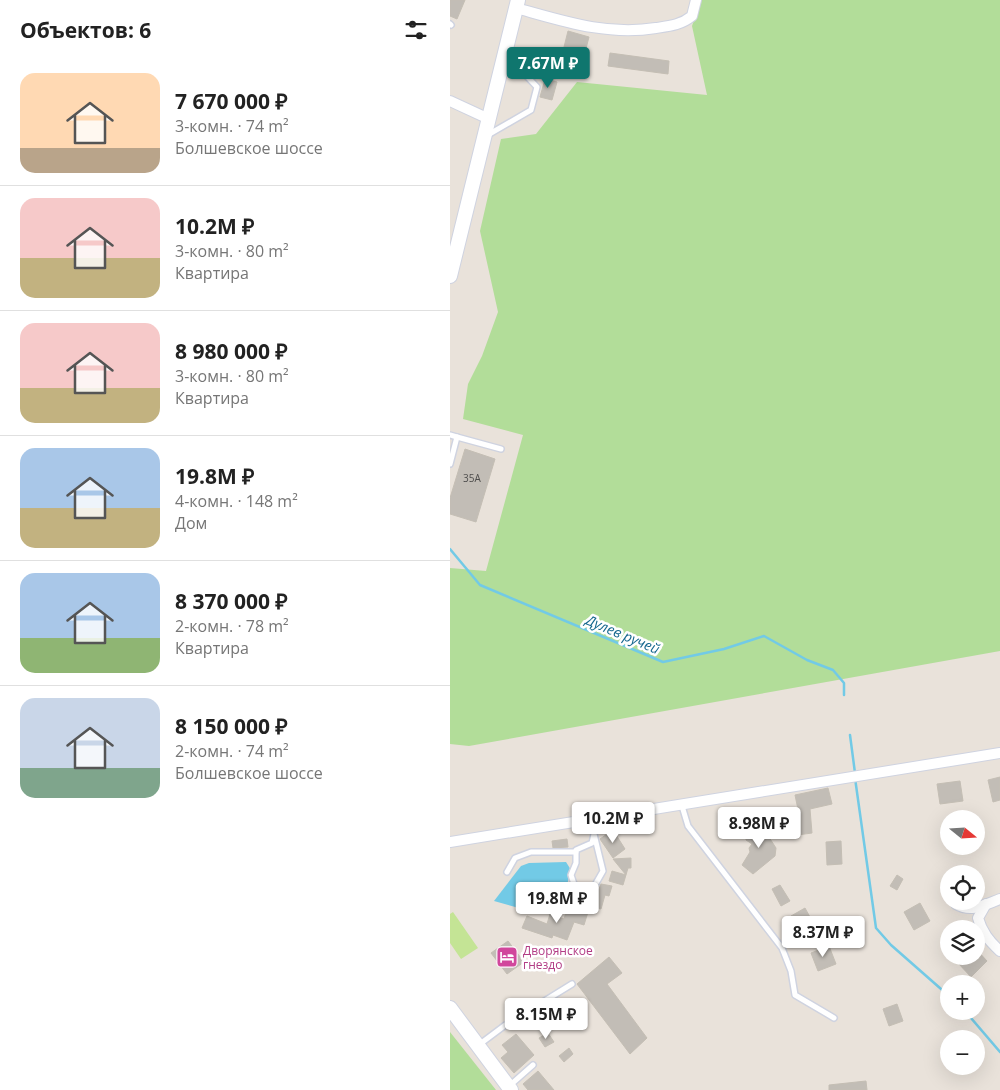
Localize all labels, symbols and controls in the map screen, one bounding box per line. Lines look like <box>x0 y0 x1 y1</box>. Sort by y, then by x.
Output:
text: Объектов: 6 <box>20 16 151 44</box>
icon: filters <box>402 16 430 44</box>
pin: 7.67M ₽ <box>502 46 594 89</box>
text: 7.67M ₽ <box>518 52 578 74</box>
text: 7 670 000 ₽ <box>175 87 288 115</box>
icon: home <box>60 93 120 153</box>
text: 3-комн. · 74 m² <box>175 115 289 137</box>
text: Болшевское шоссе <box>175 137 323 159</box>
text: 10.2M ₽ <box>175 212 255 240</box>
icon: home <box>60 218 120 278</box>
text: 3-комн. · 80 m² <box>175 240 289 262</box>
text: Квартира <box>175 262 249 284</box>
text: 8 980 000 ₽ <box>175 337 288 365</box>
icon: home <box>60 343 120 403</box>
text: 3-комн. · 80 m² <box>175 365 289 387</box>
text: Квартира <box>175 387 249 409</box>
text: 19.8M ₽ <box>175 462 255 490</box>
icon: home <box>60 468 120 528</box>
house number: 35А <box>463 471 482 485</box>
text: 4-комн. · 148 m² <box>175 490 298 512</box>
text: Дом <box>175 512 207 534</box>
text: 8 370 000 ₽ <box>175 587 288 615</box>
icon: home <box>60 593 120 653</box>
water label: Дулев ручей <box>581 609 663 658</box>
text: 2-комн. · 78 m² <box>175 615 289 637</box>
text: Квартира <box>175 637 249 659</box>
text: 8 150 000 ₽ <box>175 712 288 740</box>
icon: home <box>60 718 120 778</box>
text: 2-комн. · 74 m² <box>175 740 289 762</box>
text: Болшевское шоссе <box>175 762 323 784</box>
pin: 10.2M ₽ <box>567 802 659 844</box>
pin: 8.98M ₽ <box>713 806 805 849</box>
text: 10.2M ₽ <box>583 807 643 829</box>
north arrow <box>940 810 985 855</box>
map controls <box>940 810 985 1075</box>
text: 8.98M ₽ <box>729 812 789 834</box>
button: locate <box>940 865 985 910</box>
pin: 19.8M ₽ <box>511 882 603 924</box>
text: 19.8M ₽ <box>527 887 587 909</box>
pin: 8.37M ₽ <box>777 916 869 958</box>
button: layers <box>940 920 985 965</box>
text: 8.37M ₽ <box>793 921 853 943</box>
place label: Дворянское гнездо <box>523 942 593 973</box>
hotel icon: Дворянское гнездо <box>495 945 519 969</box>
button: + <box>940 975 985 1020</box>
pin: 8.15M ₽ <box>500 998 592 1040</box>
text: 8.15M ₽ <box>516 1003 576 1025</box>
button: − <box>940 1030 985 1075</box>

